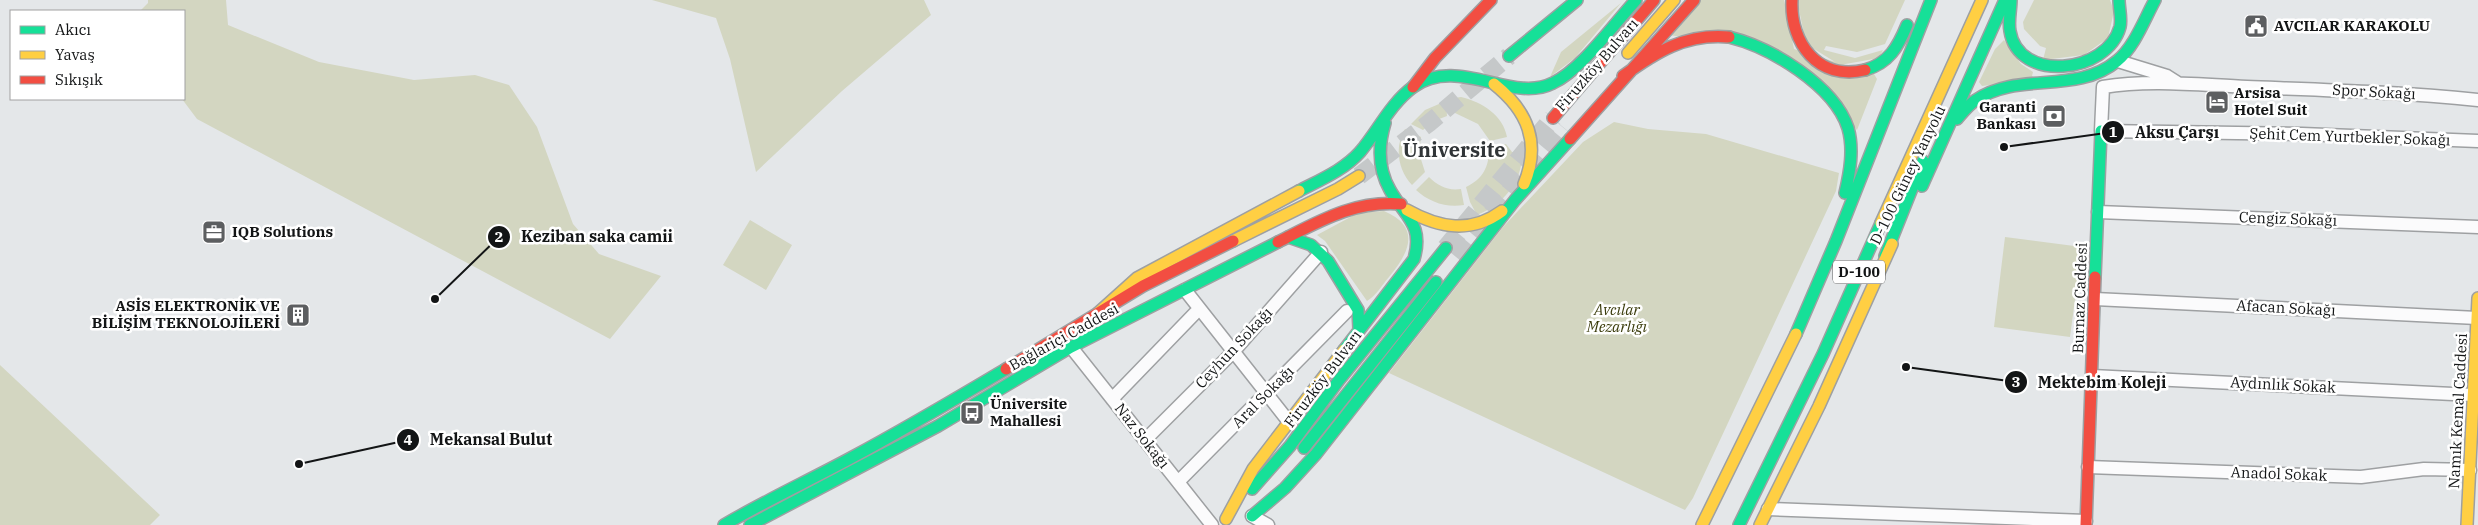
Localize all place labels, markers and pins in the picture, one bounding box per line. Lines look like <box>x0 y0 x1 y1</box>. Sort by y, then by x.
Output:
public building icon: AVCILAR KARAKOLU <box>2243 13 2269 39</box>
place label: AVCILAR KARAKOLU <box>2274 16 2430 35</box>
place label: Arsisa Hotel Suit <box>2234 83 2308 119</box>
hotel icon: Arsisa Hotel Suit <box>2204 89 2230 115</box>
place label: Garanti Bankası <box>1976 97 2036 133</box>
bank icon: Garanti Bankası <box>2041 103 2067 129</box>
callout: Aksu Çarşı <box>2100 116 2229 147</box>
office icon: IQB Solutions <box>201 219 227 245</box>
callout: Keziban saka camii <box>486 221 683 252</box>
place label: IQB Solutions <box>232 222 333 241</box>
place label: ASİS ELEKTRONİK VE BİLİŞİM TEKNOLOJİLERİ <box>92 296 280 332</box>
building icon: ASİS ELEKTRONİK VE BİLİŞİM TEKNOLOJİLERİ <box>285 302 311 328</box>
callout: Mektebim Koleji <box>2003 367 2177 398</box>
place label: Üniversite Mahallesi <box>990 394 1067 430</box>
bus stop icon: Üniversite Mahallesi <box>959 400 985 426</box>
callout: Mekansal Bulut <box>395 424 563 455</box>

